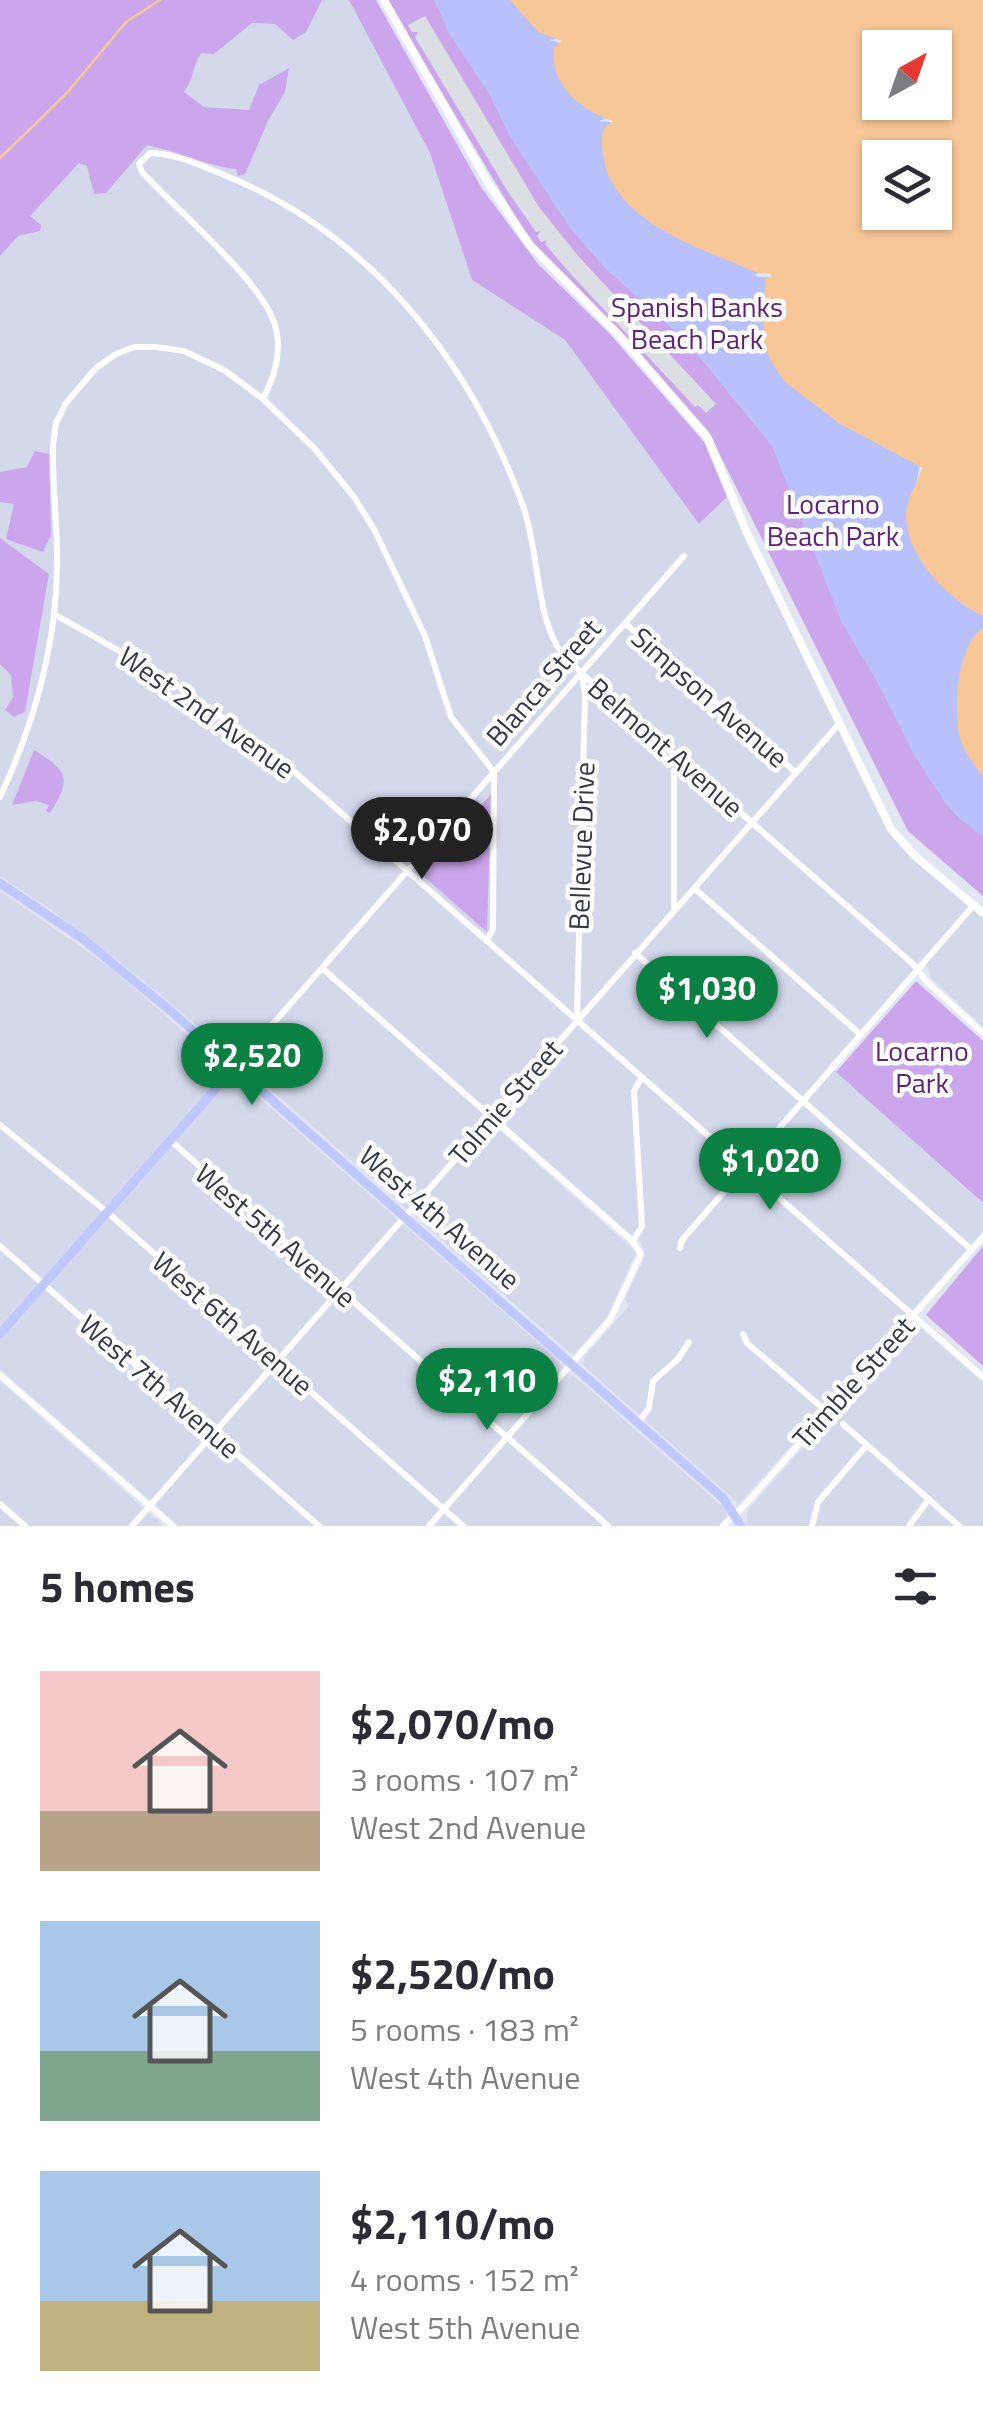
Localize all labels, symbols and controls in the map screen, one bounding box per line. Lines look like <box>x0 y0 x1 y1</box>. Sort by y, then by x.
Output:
north arrow <box>862 30 952 120</box>
map controls <box>862 30 952 230</box>
button: layers <box>862 140 952 230</box>
park label: Spanish Banks Beach Park <box>611 285 783 360</box>
park label: Locarno Beach Park <box>767 482 899 557</box>
street label: Blanca Street <box>475 608 611 755</box>
street label: Simpson Avenue <box>622 616 798 778</box>
street label: West 2nd Avenue <box>110 635 304 789</box>
street label: Belmont Avenue <box>578 667 754 827</box>
street label: Bellevue Drive <box>557 761 605 931</box>
pin: $2,070 <box>341 797 503 882</box>
text: $2,070 <box>373 805 471 853</box>
pin: $1,030 <box>626 956 788 1041</box>
text: $1,030 <box>658 964 756 1012</box>
pin: $2,520 <box>171 1023 333 1108</box>
street label: Tolmie Street <box>438 1029 572 1175</box>
park label: Locarno Park <box>875 1029 969 1104</box>
text: $2,520 <box>203 1031 301 1079</box>
pin: $1,020 <box>689 1128 851 1213</box>
street label: West 4th Avenue <box>350 1135 530 1299</box>
text: $1,020 <box>721 1136 819 1184</box>
street label: West 5th Avenue <box>186 1153 366 1317</box>
street label: West 6th Avenue <box>143 1241 323 1405</box>
street label: West 7th Avenue <box>70 1304 250 1468</box>
street label: Trimble Street <box>782 1306 924 1458</box>
pin: $2,110 <box>406 1348 568 1433</box>
text: $2,110 <box>438 1356 536 1404</box>
text: 5 homes <box>40 1554 195 1618</box>
icon: filters <box>888 1559 943 1614</box>
text: $2,070/mo <box>350 1691 555 1755</box>
icon: home <box>120 1711 240 1831</box>
text: 3 rooms · 107 m² <box>350 1755 579 1803</box>
text: West 2nd Avenue <box>350 1803 586 1851</box>
text: $2,520/mo <box>350 1941 555 2005</box>
icon: home <box>120 1961 240 2081</box>
text: 5 rooms · 183 m² <box>350 2005 579 2053</box>
text: West 4th Avenue <box>350 2053 581 2101</box>
text: $2,110/mo <box>350 2191 555 2255</box>
icon: home <box>120 2211 240 2331</box>
text: 4 rooms · 152 m² <box>350 2255 579 2303</box>
text: West 5th Avenue <box>350 2303 581 2351</box>

